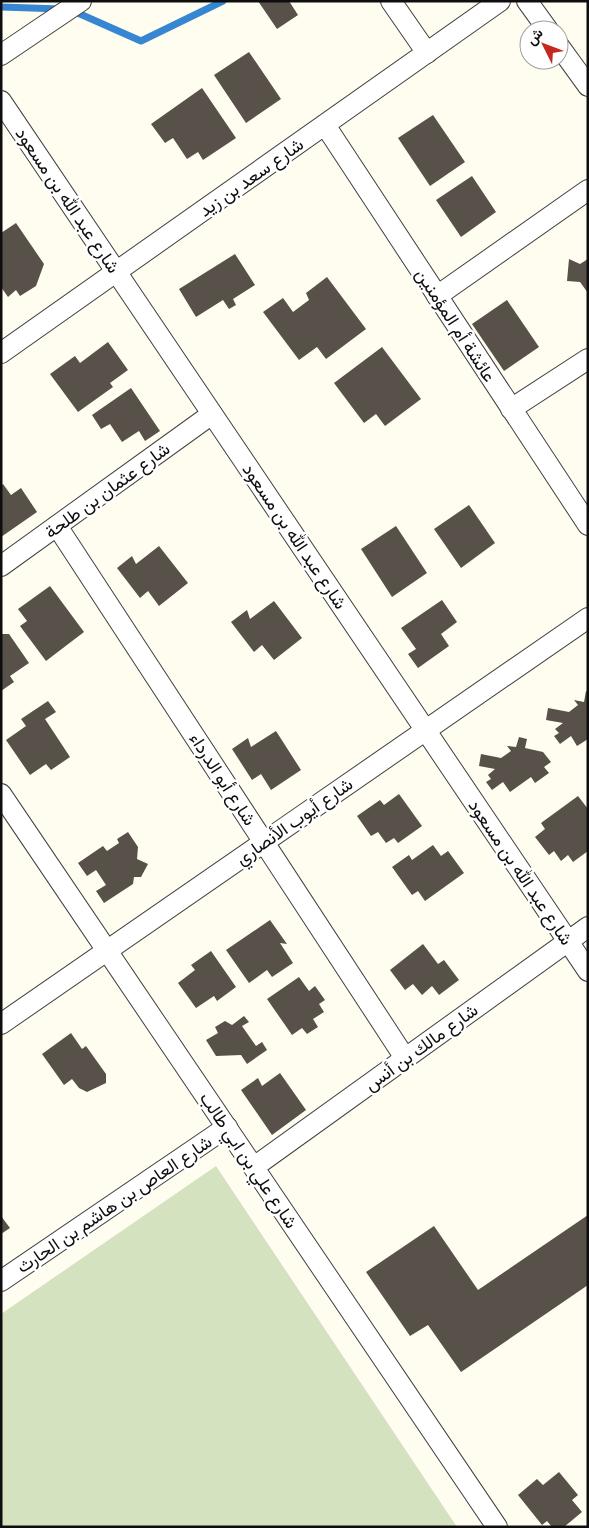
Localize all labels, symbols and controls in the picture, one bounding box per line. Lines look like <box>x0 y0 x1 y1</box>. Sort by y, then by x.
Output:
north arrow <box>519 20 569 70</box>
text: ش <box>522 24 547 49</box>
street label: شارع عبد الله بن مسعود <box>10 123 125 278</box>
street label: شارع سعد بن زيد <box>194 132 308 222</box>
street label: عائشة أم المؤمنين <box>410 264 501 387</box>
street label: شارع عثمان بن طلحة <box>40 437 175 544</box>
street label: شارع عبد الله بن مسعود <box>237 459 352 614</box>
street label: شارع أبو الدرداء <box>184 728 262 830</box>
street label: شارع أيوب الأنصاري <box>231 772 359 873</box>
street label: شارع عبد الله بن مسعود <box>463 795 578 950</box>
street label: شارع مالك بن أنس <box>360 998 483 1097</box>
street label: شارع علي بن ابي طالب <box>192 1087 303 1235</box>
street label: شارع العاص بن هاشم بن الحارث <box>12 1130 217 1279</box>

